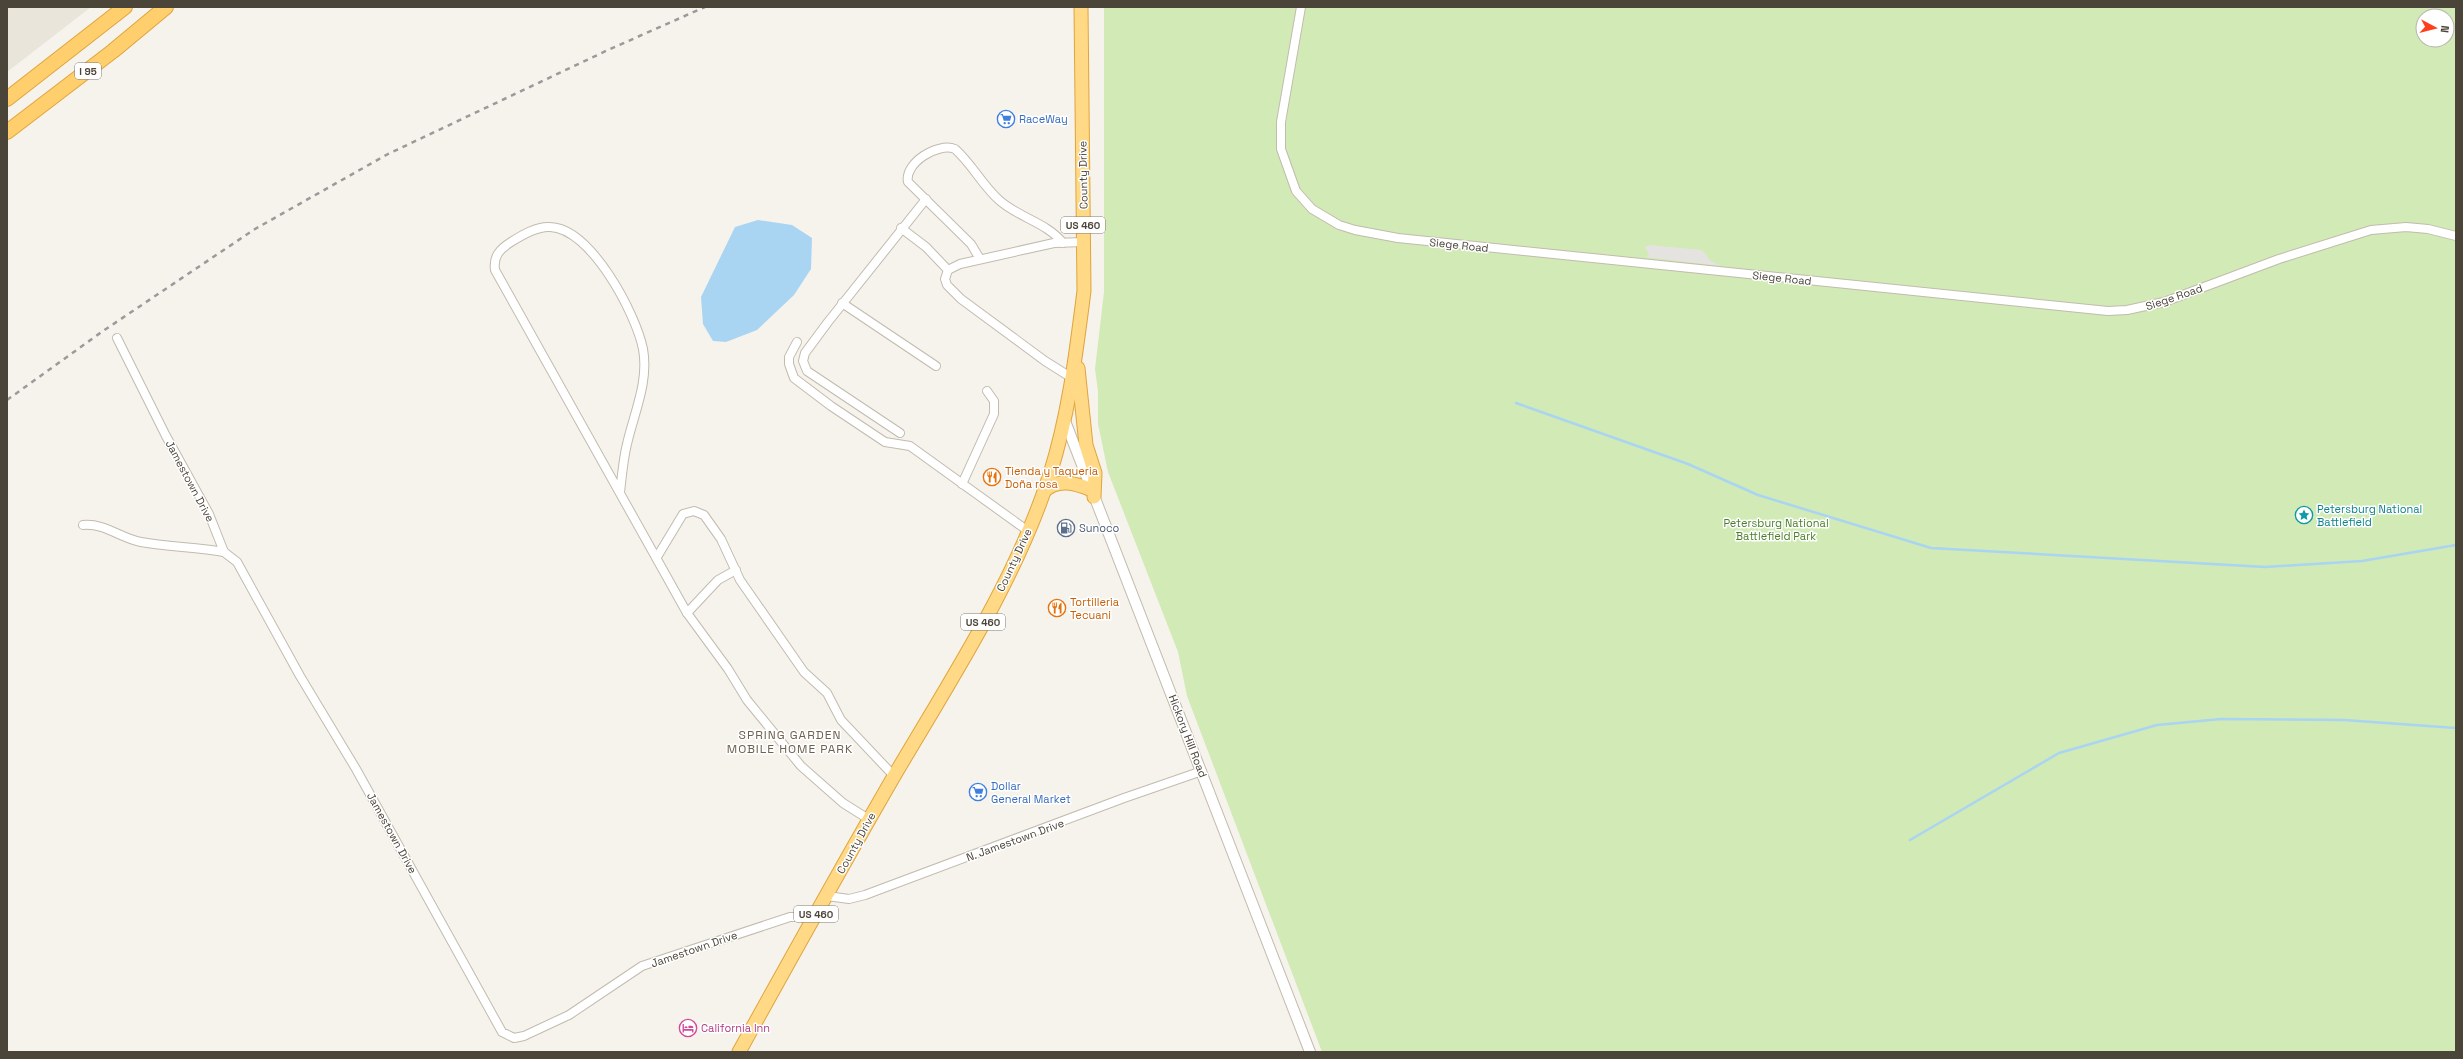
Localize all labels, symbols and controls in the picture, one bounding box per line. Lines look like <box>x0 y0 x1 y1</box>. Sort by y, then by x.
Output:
north arrow <box>2415 8 2455 48</box>
text: N <box>2438 25 2452 34</box>
road number: I 95 <box>75 63 101 79</box>
supermarket icon: RaceWay <box>996 109 1016 129</box>
place label: RaceWay <box>1019 112 1068 126</box>
street label: County Drive <box>1075 141 1091 209</box>
road number: US 460 <box>1061 217 1105 233</box>
street label: Siege Road <box>1429 235 1489 255</box>
street label: Siege Road <box>1752 268 1812 288</box>
street label: Siege Road <box>2144 281 2204 313</box>
street label: Jamestown Drive <box>163 438 217 524</box>
place label: Tienda y Taqueria Doña rosa <box>1005 464 1099 491</box>
restaurant icon: Tienda y Taqueria Doña rosa <box>982 467 1002 487</box>
place label: Petersburg National Battlefield <box>2317 502 2422 529</box>
place icon: Petersburg National Battlefield <box>2294 505 2314 525</box>
park label: Petersburg National Battlefield Park <box>1723 516 1829 543</box>
fuel station icon: Sunoco <box>1056 518 1076 538</box>
place label: Sunoco <box>1079 521 1120 535</box>
street label: County Drive <box>993 526 1035 594</box>
place label: Tortilleria Tecuani <box>1070 595 1120 622</box>
restaurant icon: Tortilleria Tecuani <box>1047 598 1067 618</box>
road number: US 460 <box>961 614 1005 630</box>
street label: Hickory Hill Road <box>1166 693 1210 779</box>
district label: SPRING GARDEN MOBILE HOME PARK <box>727 727 853 757</box>
place label: Dollar General Market <box>991 779 1071 806</box>
supermarket icon: Dollar General Market <box>968 782 988 802</box>
street label: Jamestown Drive <box>364 790 420 876</box>
street label: County Drive <box>833 810 879 876</box>
street label: N. Jamestown Drive <box>964 816 1066 864</box>
road number: US 460 <box>794 906 838 922</box>
street label: Jamestown Drive <box>649 928 739 970</box>
hotel icon: California Inn <box>678 1018 698 1038</box>
place label: California Inn <box>701 1021 770 1035</box>

